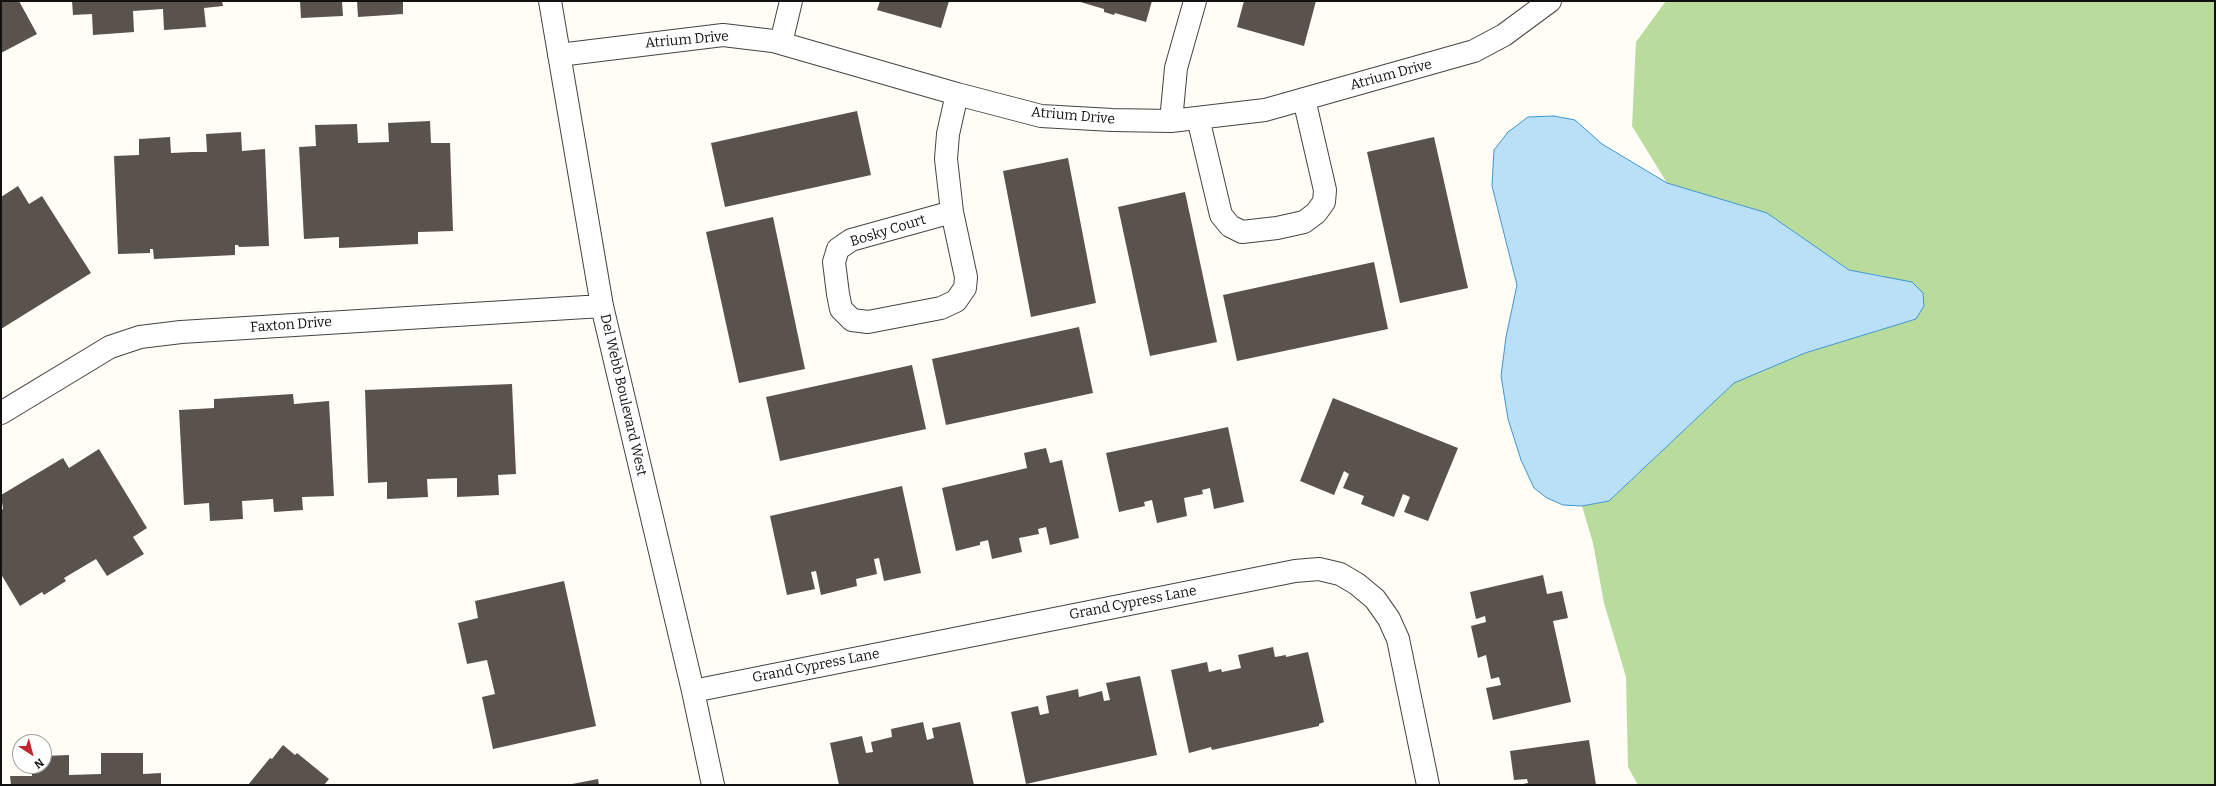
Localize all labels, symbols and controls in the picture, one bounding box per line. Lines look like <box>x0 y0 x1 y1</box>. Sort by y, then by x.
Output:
street label: Atrium Drive <box>644 28 730 52</box>
street label: Atrium Drive <box>1348 56 1434 94</box>
street label: Atrium Drive <box>1030 104 1116 128</box>
street label: Bosky Court <box>848 212 928 250</box>
street label: Del Webb Boulevard West <box>596 312 650 478</box>
street label: Faxton Drive <box>250 314 332 336</box>
street label: Grand Cypress Lane <box>1068 582 1198 624</box>
street label: Grand Cypress Lane <box>751 645 881 687</box>
north arrow <box>12 734 52 774</box>
text: N <box>32 756 46 771</box>

